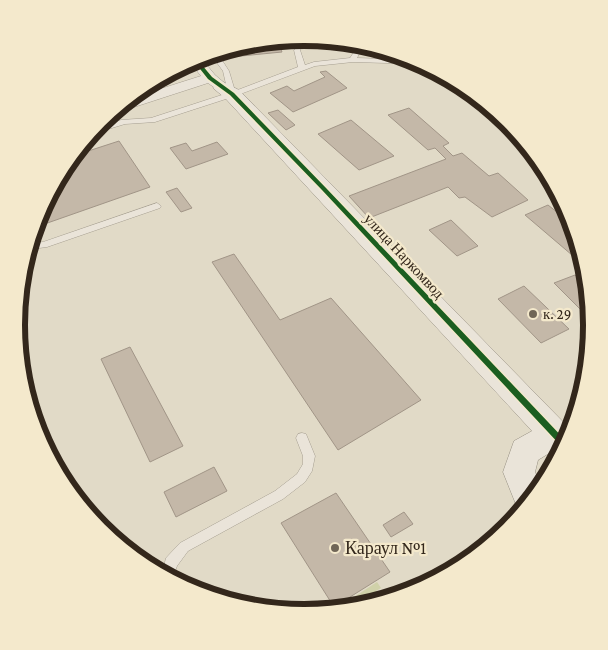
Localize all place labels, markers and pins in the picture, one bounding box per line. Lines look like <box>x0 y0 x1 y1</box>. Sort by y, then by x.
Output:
place label: к. 29 <box>543 306 571 322</box>
marker: к. 29 <box>527 308 539 320</box>
place label: Караул №1 <box>345 538 426 558</box>
marker: Караул №1 <box>329 542 341 554</box>

